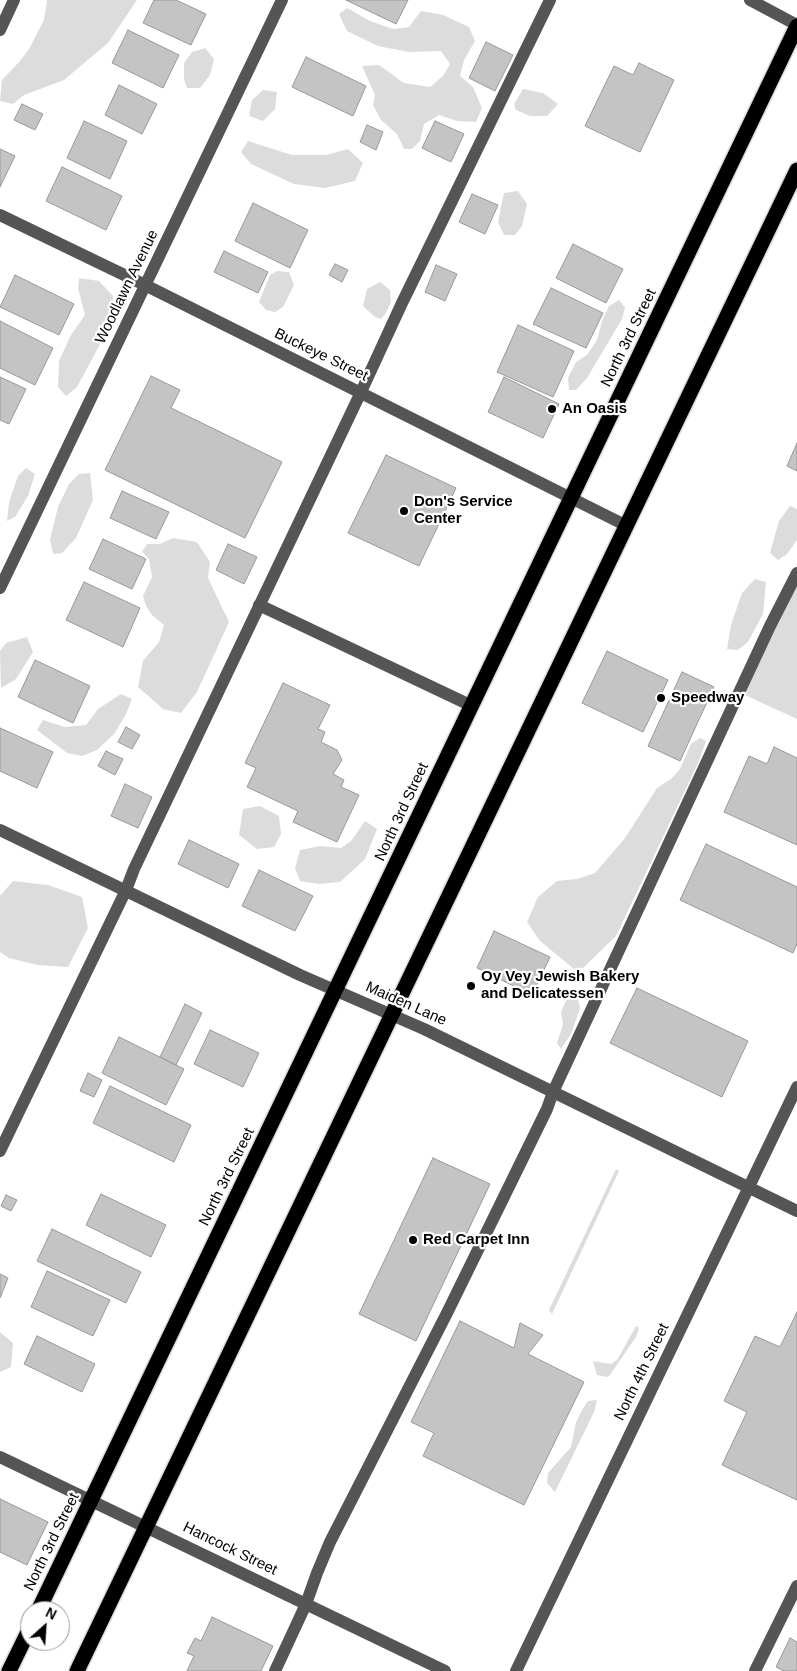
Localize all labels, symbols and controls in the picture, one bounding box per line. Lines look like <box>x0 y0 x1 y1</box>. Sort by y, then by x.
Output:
street label: Woodlawn Avenue <box>92 227 162 347</box>
street label: North 3rd Street <box>598 286 660 390</box>
street label: Buckeye Street <box>271 325 371 385</box>
place label: An Oasis <box>562 400 627 418</box>
marker: An Oasis <box>546 403 558 415</box>
place label: Don's Service Center <box>414 493 513 528</box>
marker: Don's Service Center <box>398 505 410 517</box>
place label: Speedway <box>671 689 744 707</box>
marker: Speedway <box>655 692 667 704</box>
street label: North 3rd Street <box>371 760 433 864</box>
place label: Oy Vey Jewish Bakery and Delicatessen <box>481 968 639 1003</box>
street label: Maiden Lane <box>363 978 449 1030</box>
marker: Oy Vey Jewish Bakery and Delicatessen <box>465 980 477 992</box>
street label: North 3rd Street <box>196 1125 258 1229</box>
place label: Red Carpet Inn <box>423 1231 530 1249</box>
marker: Red Carpet Inn <box>407 1234 419 1246</box>
street label: North 4th Street <box>611 1320 673 1424</box>
street label: North 3rd Street <box>21 1490 83 1594</box>
street label: Hancock Street <box>180 1518 280 1580</box>
north arrow <box>20 1601 70 1651</box>
text: N <box>43 1604 59 1623</box>

